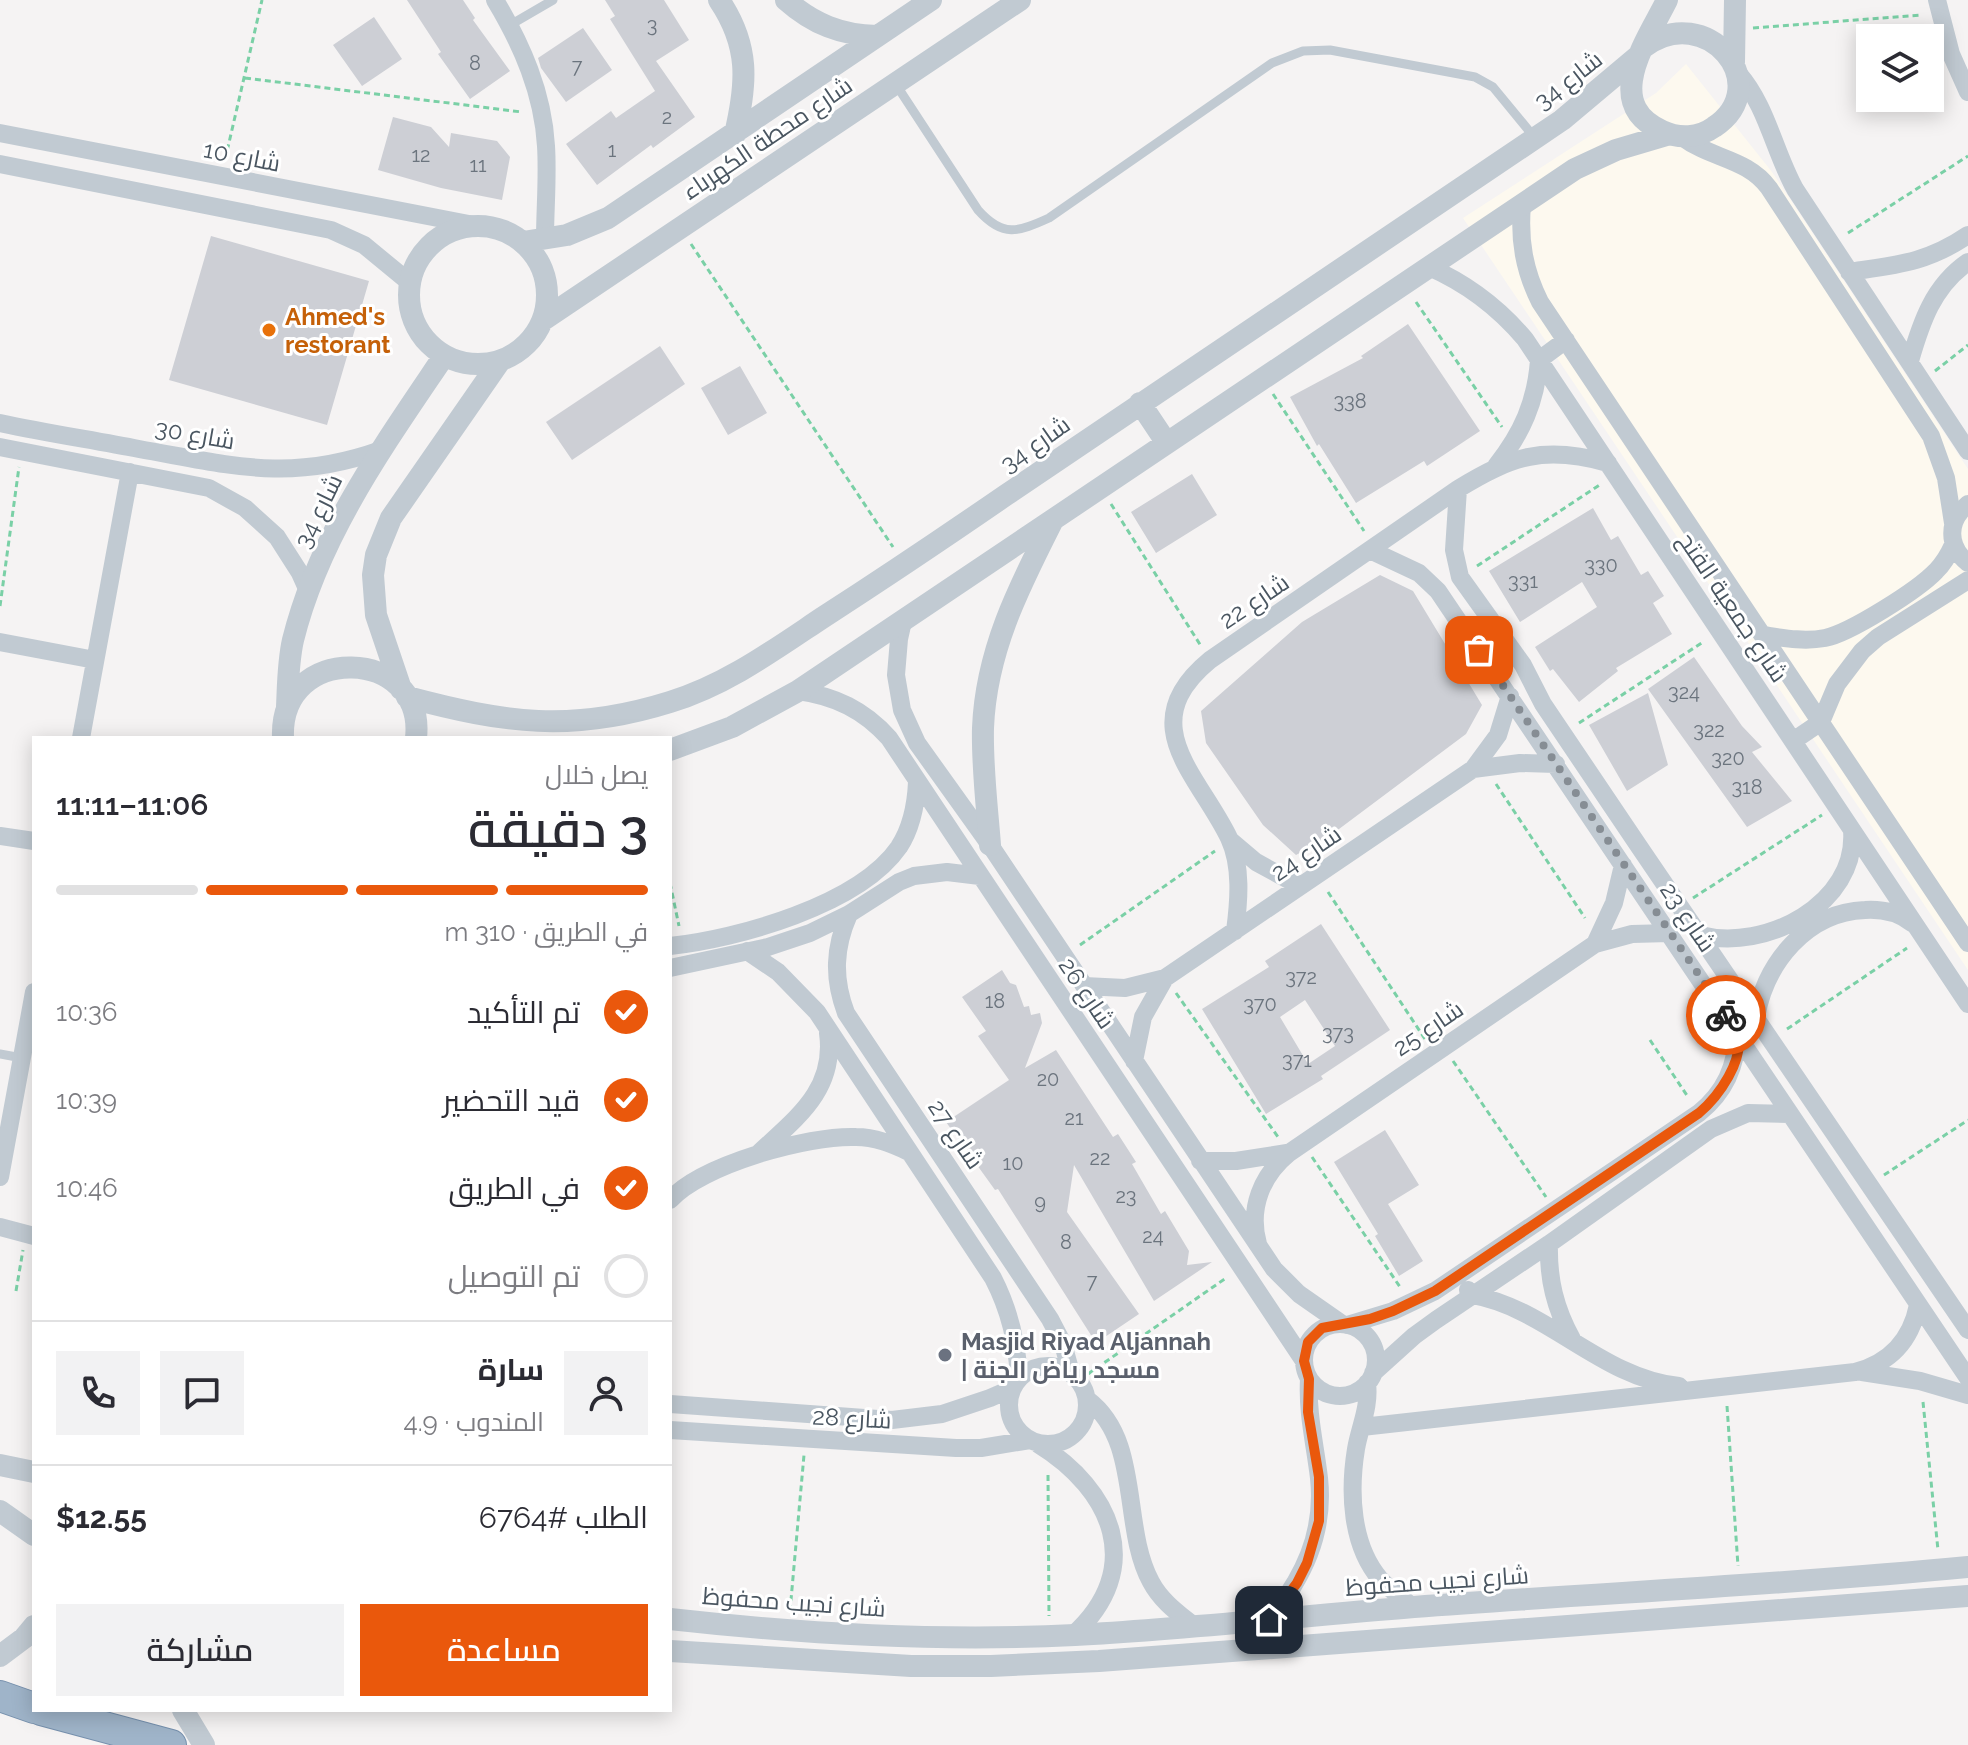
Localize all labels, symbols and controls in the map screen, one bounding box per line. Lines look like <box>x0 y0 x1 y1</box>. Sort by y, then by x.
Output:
house number: 3 <box>647 13 657 37</box>
map controls <box>1856 24 1944 112</box>
button: layers <box>1856 24 1944 112</box>
street label: شارع 34 <box>1528 44 1609 117</box>
house number: 8 <box>469 51 481 75</box>
house number: 7 <box>572 54 583 78</box>
street label: شارع محطة الكهرباء <box>676 70 859 207</box>
house number: 2 <box>662 105 672 129</box>
street label: شارع 10 <box>201 134 283 180</box>
house number: 1 <box>608 138 617 162</box>
house number: 12 <box>412 143 430 167</box>
house number: 11 <box>469 153 487 177</box>
place label: Ahmed's restorant <box>285 302 391 359</box>
marker: Ahmed's restorant <box>260 321 278 339</box>
house number: 338 <box>1333 389 1367 413</box>
street label: شارع 34 <box>995 410 1077 480</box>
street label: شارع 30 <box>153 413 237 457</box>
street label: شارع 34 <box>288 469 350 554</box>
street label: شارع جمعية الفتح <box>1670 526 1794 689</box>
house number: 330 <box>1584 553 1618 577</box>
street label: شارع 22 <box>1214 567 1295 636</box>
house number: 331 <box>1508 569 1538 593</box>
pin <box>1445 616 1513 684</box>
icon: bag <box>1457 628 1501 672</box>
house number: 324 <box>1668 680 1700 704</box>
house number: 322 <box>1693 718 1725 742</box>
house number: 320 <box>1711 746 1745 770</box>
text: يصل خلال <box>545 760 648 790</box>
house number: 318 <box>1731 775 1763 799</box>
text: 11:06–11:11 <box>56 787 209 822</box>
text: 3 دقيقة <box>468 798 648 859</box>
street label: شارع 24 <box>1265 819 1348 889</box>
street label: شارع 23 <box>1653 877 1722 959</box>
text: في الطريق · 310 m <box>444 917 648 947</box>
street label: شارع 26 <box>1051 952 1121 1035</box>
house number: 372 <box>1285 965 1317 989</box>
courier <box>1686 975 1766 1055</box>
house number: 18 <box>985 989 1005 1013</box>
icon: check <box>604 990 648 1034</box>
house number: 370 <box>1243 992 1277 1016</box>
icon: bike <box>1704 993 1748 1037</box>
street label: شارع 25 <box>1387 994 1470 1064</box>
text: تم التأكيد <box>467 995 580 1030</box>
text: 10:36 <box>56 997 118 1027</box>
house number: 373 <box>1322 1021 1354 1045</box>
house number: 371 <box>1282 1048 1312 1072</box>
house number: 20 <box>1037 1067 1059 1091</box>
icon: check <box>604 1078 648 1122</box>
text: قيد التحضير <box>443 1083 580 1118</box>
text: 10:39 <box>56 1085 117 1115</box>
street label: شارع 27 <box>921 1094 990 1176</box>
house number: 21 <box>1065 1106 1084 1130</box>
house number: 22 <box>1090 1146 1110 1170</box>
house number: 10 <box>1003 1151 1023 1175</box>
icon: check <box>604 1166 648 1210</box>
text: في الطريق <box>449 1171 580 1206</box>
text: 10:46 <box>56 1173 118 1203</box>
house number: 23 <box>1115 1184 1137 1208</box>
house number: 9 <box>1034 1190 1046 1214</box>
house number: 24 <box>1142 1224 1164 1248</box>
house number: 8 <box>1060 1230 1072 1254</box>
text: تم التوصيل <box>448 1259 580 1294</box>
house number: 7 <box>1087 1269 1098 1293</box>
place label: Masjid Riyad Aljannah | مسجد رياض الجنة <box>961 1327 1211 1384</box>
marker: Masjid Riyad Aljannah | مسجد رياض الجنة <box>936 1346 954 1364</box>
button: phone <box>56 1351 140 1435</box>
button: chat <box>160 1351 244 1435</box>
button: person <box>564 1351 648 1435</box>
text: سارة <box>478 1352 544 1387</box>
street label: شارع 28 <box>812 1401 892 1437</box>
text: المندوب · 4.9 <box>404 1407 544 1437</box>
text: $12.55 <box>56 1500 147 1535</box>
text: الطلب #6764 <box>479 1500 648 1535</box>
street label: شارع نجيب محفوظ <box>1344 1560 1530 1604</box>
street label: شارع نجيب محفوظ <box>701 1581 887 1625</box>
pin <box>1235 1586 1303 1654</box>
icon: home <box>1247 1598 1291 1642</box>
button: مشاركة <box>56 1604 344 1696</box>
button: مساعدة <box>360 1604 648 1696</box>

